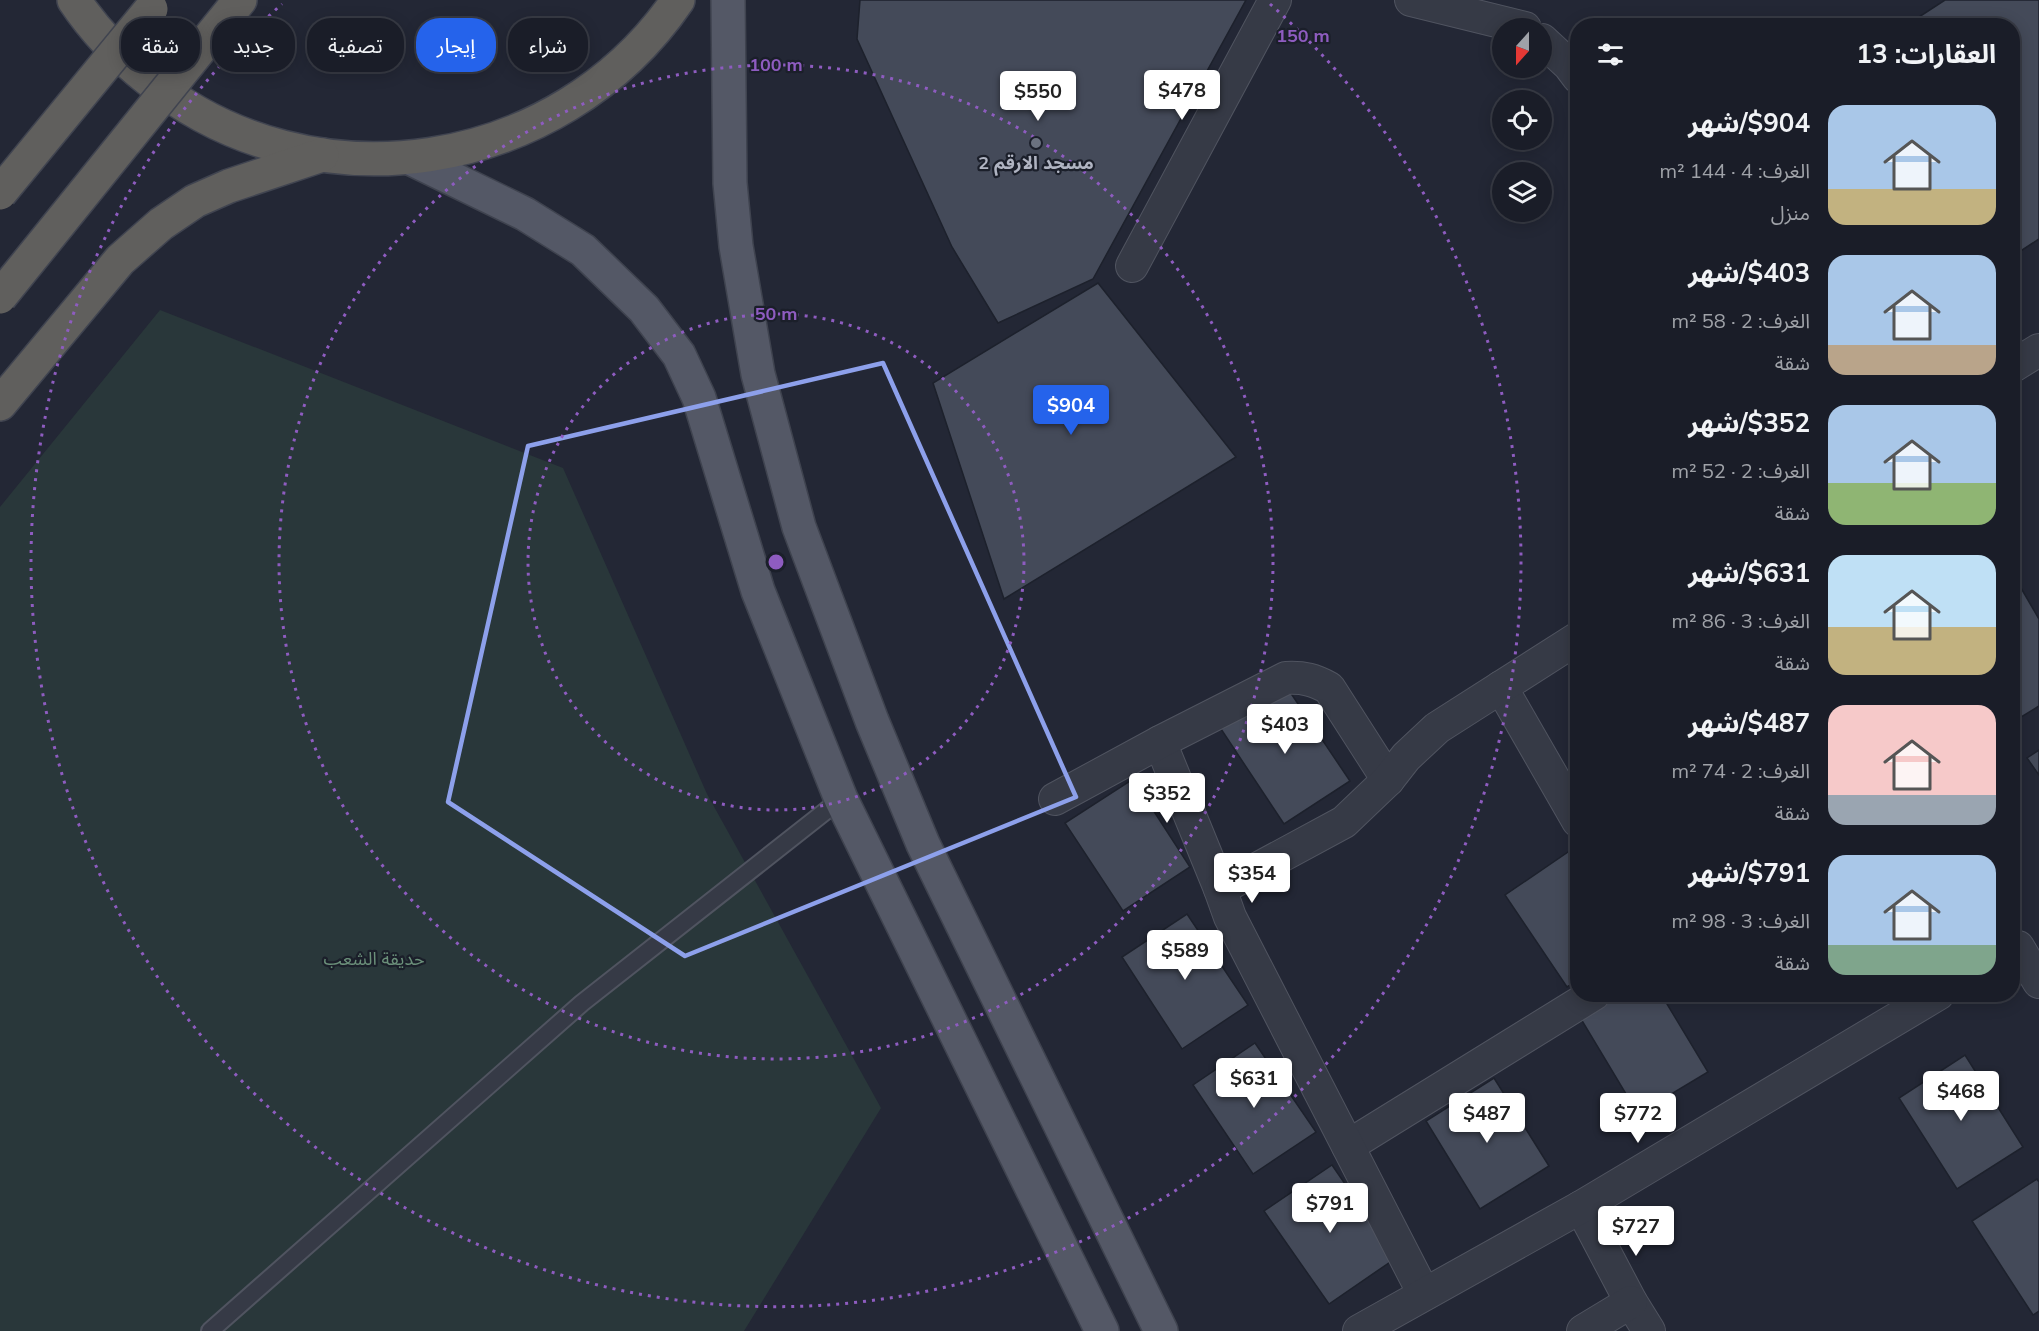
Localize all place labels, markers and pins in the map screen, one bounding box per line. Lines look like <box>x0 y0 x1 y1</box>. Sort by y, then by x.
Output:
pin: $478 <box>1146 70 1218 121</box>
pin: $550 <box>1002 71 1074 122</box>
marker: مسجد الارقم 2 <box>1029 136 1043 150</box>
place label: مسجد الارقم 2 <box>978 151 1094 176</box>
pin: $904 <box>1035 385 1107 436</box>
centre of rings <box>766 552 786 572</box>
pin: $403 <box>1249 704 1321 755</box>
pin: $352 <box>1131 773 1203 824</box>
pin: $354 <box>1216 853 1288 904</box>
pin: $589 <box>1149 930 1221 981</box>
pin: $631 <box>1218 1058 1290 1109</box>
pin: $468 <box>1925 1071 1997 1122</box>
pin: $487 <box>1451 1093 1523 1144</box>
pin: $772 <box>1602 1093 1674 1144</box>
pin: $791 <box>1294 1183 1366 1234</box>
pin: $727 <box>1600 1206 1672 1257</box>

